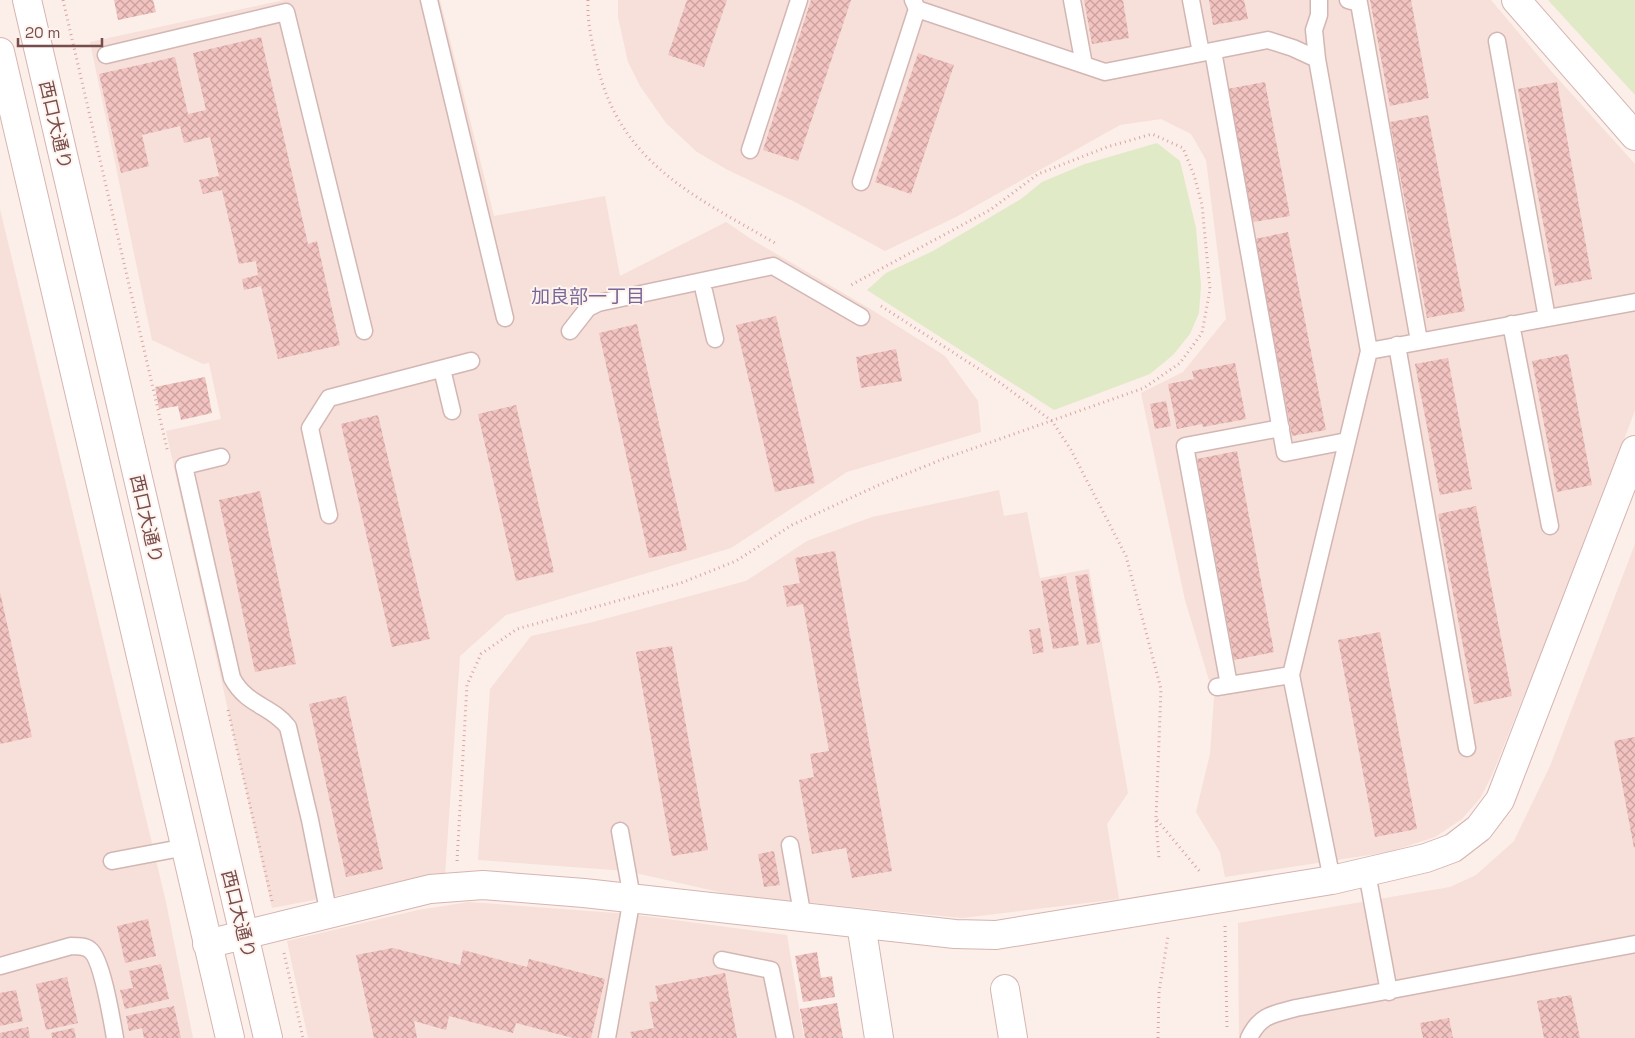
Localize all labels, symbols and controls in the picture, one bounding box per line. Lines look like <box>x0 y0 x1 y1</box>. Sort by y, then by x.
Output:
scale bar <box>18 15 101 47</box>
text: 20 m <box>25 23 60 42</box>
street label: 西口大通り <box>35 79 77 171</box>
district label: 加良部一丁目 <box>531 284 645 309</box>
street label: 西口大通り <box>126 473 168 565</box>
street label: 西口大通り <box>217 868 261 960</box>

